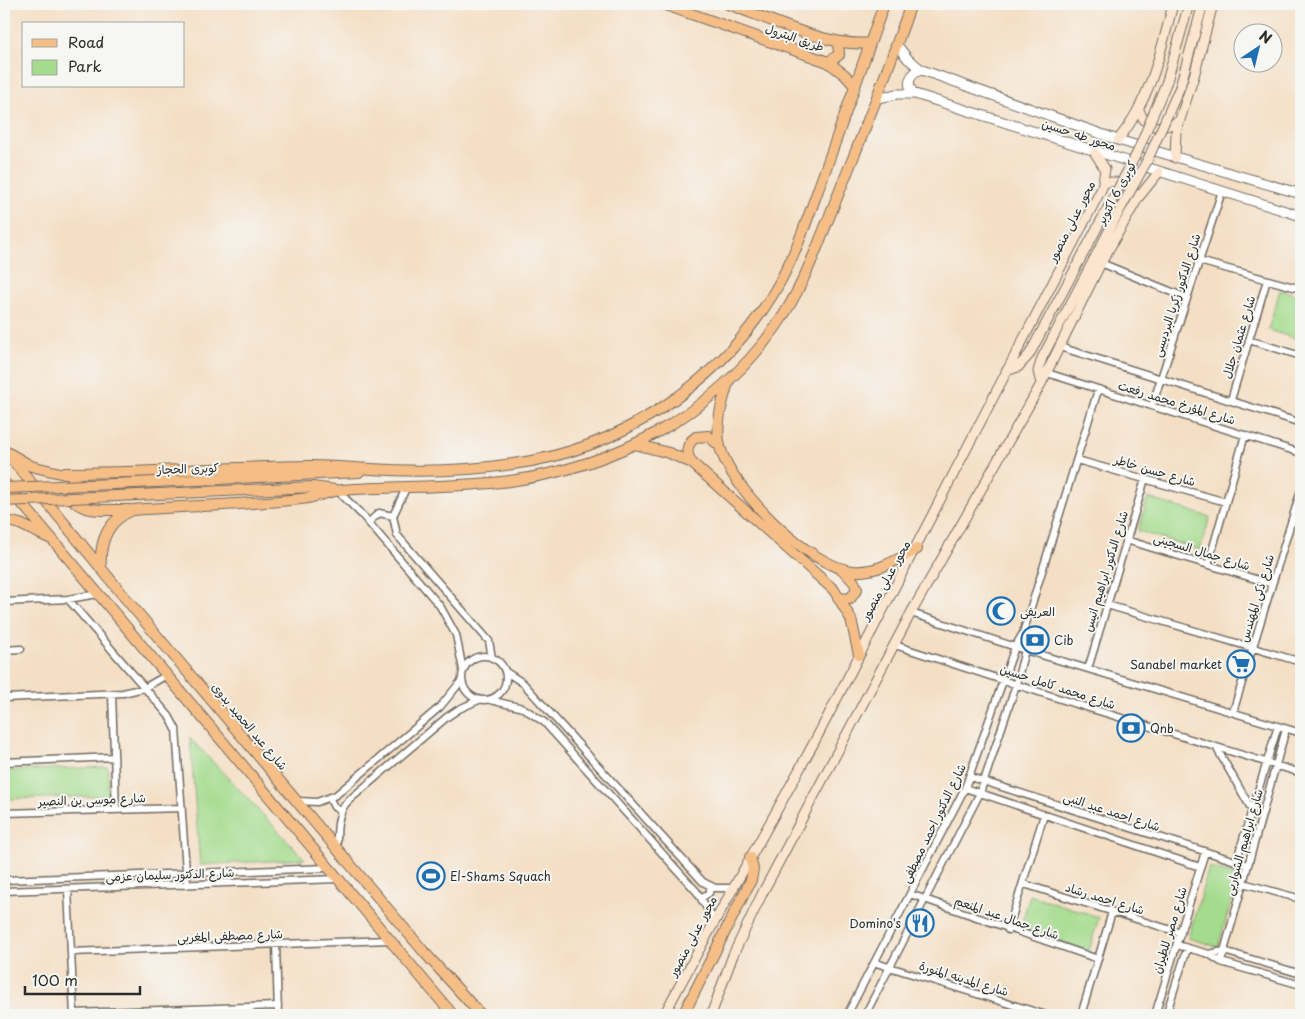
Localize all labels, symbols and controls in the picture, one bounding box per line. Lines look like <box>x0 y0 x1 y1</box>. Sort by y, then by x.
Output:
street label: طريق البترول <box>763 19 827 55</box>
legend <box>22 22 185 88</box>
north arrow <box>1232 22 1282 72</box>
text: N <box>1255 25 1276 49</box>
text: Road <box>68 30 104 53</box>
text: Park <box>68 54 102 77</box>
street label: محور طه حسين <box>1040 114 1118 154</box>
street label: كوبرى 6 اكتوبر <box>1091 157 1140 228</box>
street label: محور عدلى منصور <box>1042 177 1099 266</box>
street label: شارع الدكتور زكريا البرديسى <box>1148 231 1205 359</box>
street label: شارع عثمان جلال <box>1217 293 1260 381</box>
street label: شارع المؤرخ محمد رفعت <box>1116 376 1238 429</box>
street label: شارع حسن خاطر <box>1111 450 1198 491</box>
street label: كوبرى الحجاز <box>156 458 219 478</box>
street label: شارع الدكتور ابراهيم انيس <box>1078 508 1133 634</box>
street label: شارع جمال السجينى <box>1151 528 1253 575</box>
street label: محور عدلى منصور <box>855 537 914 624</box>
street label: شارع ذكى المهندس <box>1234 552 1279 645</box>
mosque icon: العريفى <box>986 596 1016 626</box>
place label: العريفى <box>1020 602 1055 620</box>
bank icon: Cib <box>1020 625 1050 655</box>
place label: Cib <box>1054 631 1074 649</box>
supermarket icon: Sanabel market <box>1226 649 1256 679</box>
place label: Sanabel market <box>1130 655 1222 673</box>
street label: شارع محمد كامل حسين <box>998 659 1118 714</box>
street label: شارع عبد الحميد بدوى <box>207 678 292 774</box>
bank icon: Qnb <box>1116 713 1146 743</box>
place label: Qnb <box>1150 719 1174 737</box>
street label: شارع الدكتور احمد مصطفى <box>896 760 971 886</box>
street label: شارع احمد عبد النبى <box>1061 787 1163 836</box>
street label: شارع ابراهيم الشواربى <box>1219 787 1268 898</box>
street label: شارع موسى بن النصير <box>37 788 146 811</box>
sports icon: El-Shams Squach <box>416 861 446 891</box>
street label: شارع الدكتور سليمان عزمى <box>105 863 235 886</box>
place label: El-Shams Squach <box>450 867 551 885</box>
street label: شارع احمد رشاد <box>1063 877 1147 920</box>
street label: شارع مصر للطيران <box>1147 884 1192 976</box>
street label: شارع جمال عبد المنعم <box>952 891 1062 944</box>
street label: محور عدلى منصور <box>663 893 721 980</box>
restaurant icon: Domino's <box>905 908 935 938</box>
place label: Domino's <box>849 914 902 932</box>
street label: شارع مصطفى المغربى <box>177 924 283 947</box>
street label: شارع المدينه المنورة <box>917 956 1011 1001</box>
scale bar <box>25 964 140 996</box>
text: 100 m <box>32 968 78 991</box>

